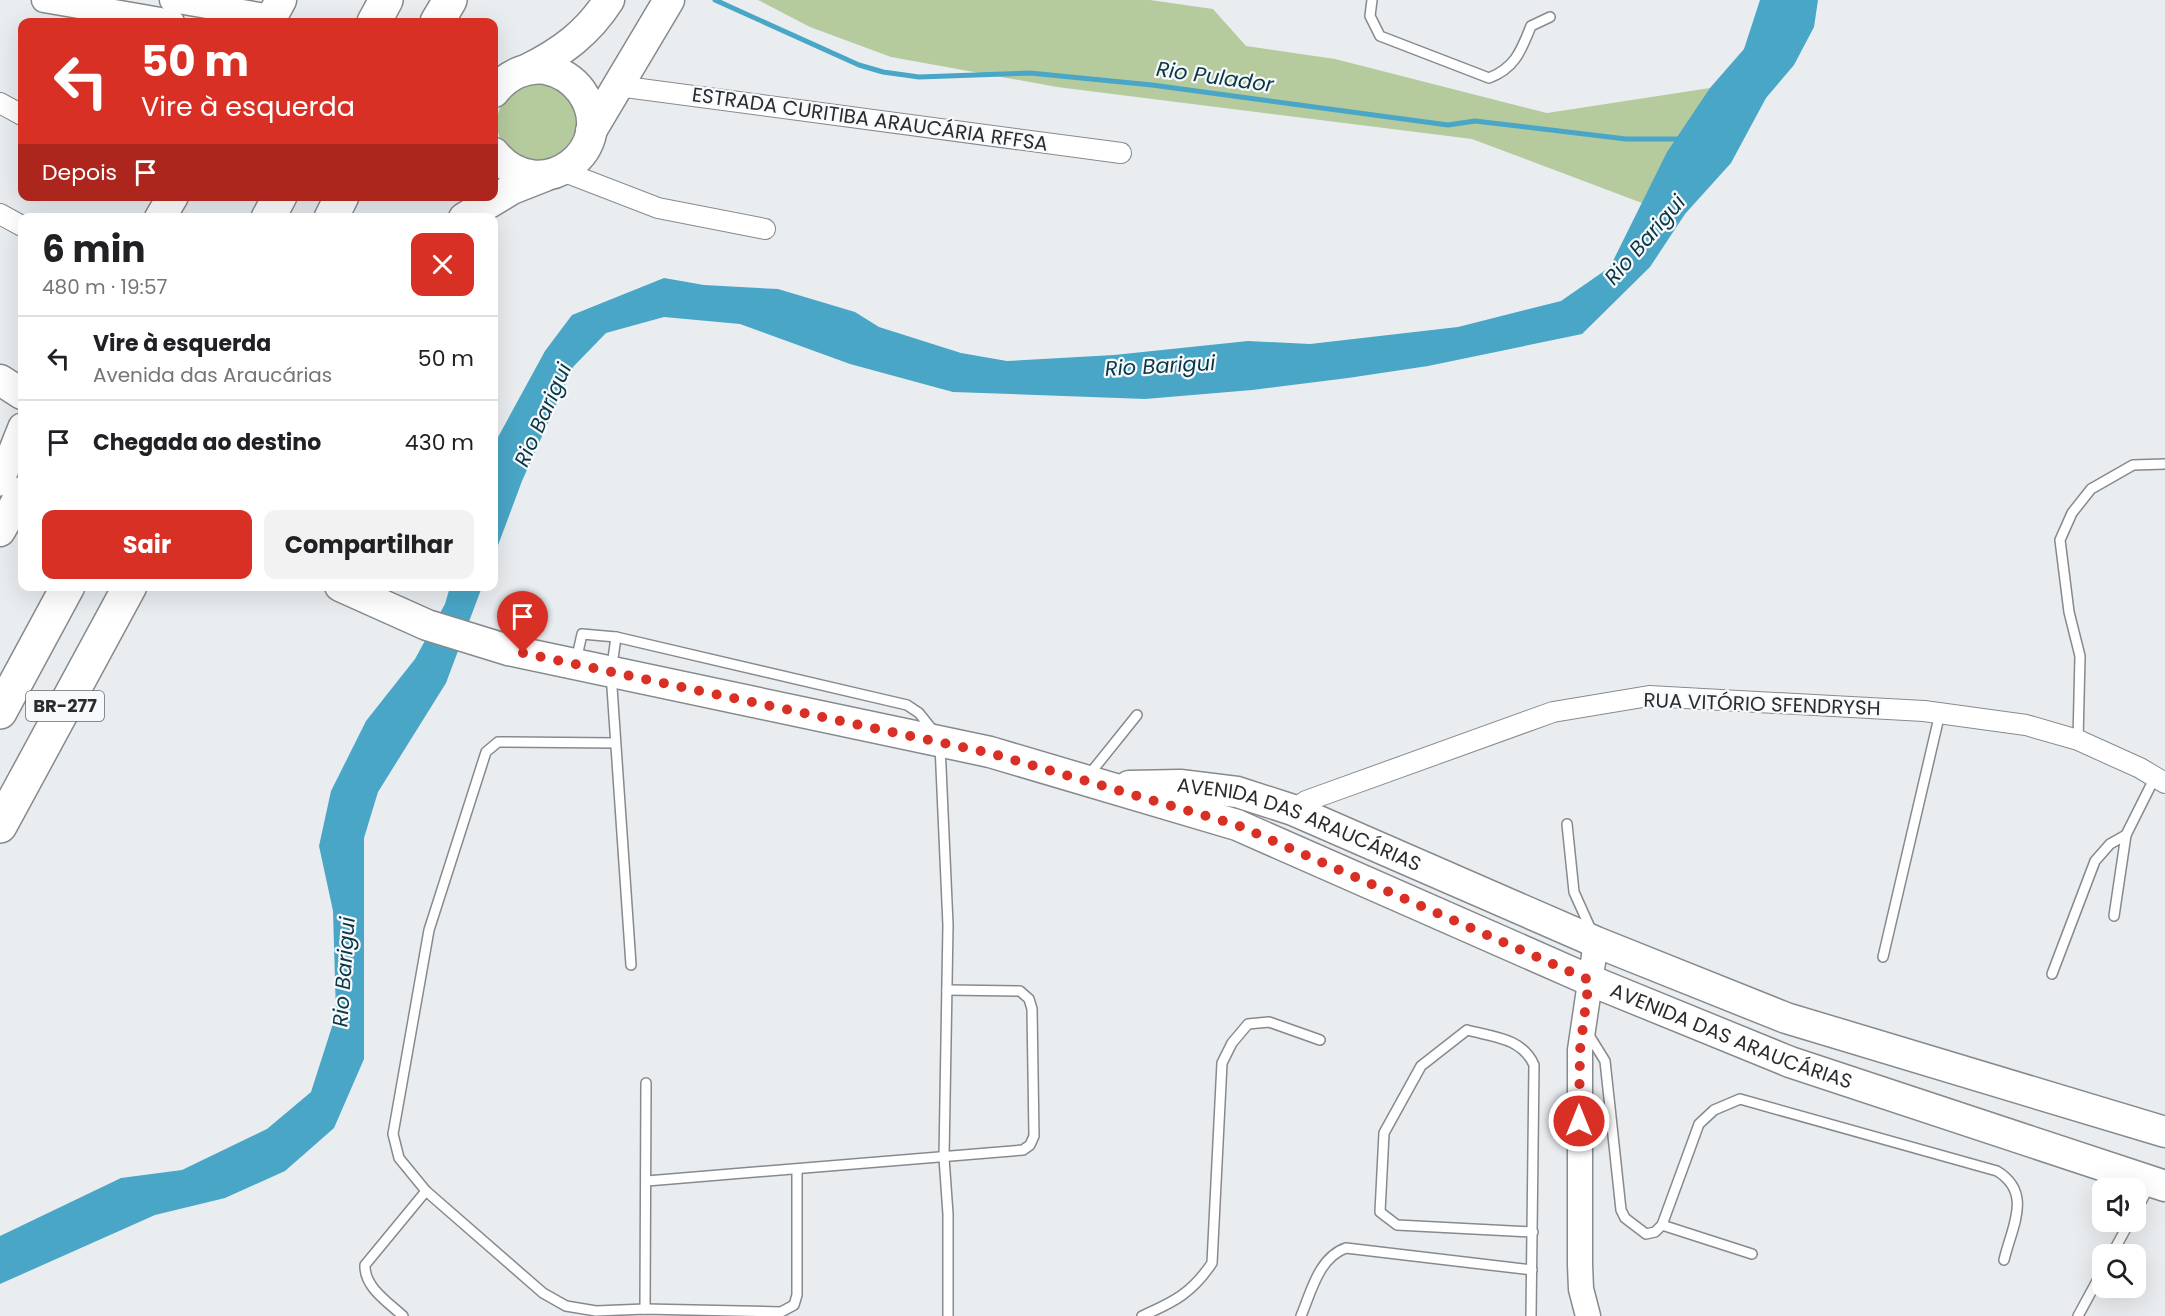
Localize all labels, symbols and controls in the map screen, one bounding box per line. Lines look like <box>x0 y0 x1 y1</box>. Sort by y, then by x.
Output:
text: 50 m <box>141 32 249 91</box>
icon: left <box>42 42 120 120</box>
water label: Rio Pulador <box>1155 54 1277 99</box>
street label: ESTRADA CURITIBA ARAUCÁRIA RFFSA <box>690 80 1050 158</box>
text: Vire à esquerda <box>141 88 355 125</box>
icon: arrive <box>129 156 162 189</box>
text: Depois <box>42 157 117 188</box>
water label: Rio Barigui <box>1597 188 1692 291</box>
text: 6 min <box>42 224 146 275</box>
button: close <box>411 233 474 296</box>
text: 480 m · 19:57 <box>42 273 167 301</box>
text: Vire à esquerda <box>93 328 271 359</box>
icon: left <box>42 342 75 375</box>
text: 50 m <box>418 343 474 374</box>
water label: Rio Barigui <box>1104 348 1217 383</box>
water label: Rio Barigui <box>507 358 579 471</box>
text: Avenida das Araucárias <box>93 361 332 389</box>
icon: arrive <box>42 426 75 459</box>
text: Chegada ao destino <box>93 427 321 458</box>
text: 430 m <box>405 427 474 458</box>
button: Sair <box>42 510 252 579</box>
button: Compartilhar <box>264 510 474 579</box>
pin <box>497 591 548 653</box>
icon: arrive <box>506 600 539 633</box>
street label: RUA VITÓRIO SFENDRYSH <box>1643 686 1881 722</box>
road number: BR-277 <box>26 691 104 721</box>
street label: AVENIDA DAS ARAUCÁRIAS <box>1175 771 1426 878</box>
water label: Rio Barigui <box>325 915 362 1028</box>
street label: AVENIDA DAS ARAUCÁRIAS <box>1606 976 1856 1096</box>
position arrow <box>1547 1089 1611 1153</box>
map controls <box>2092 1178 2146 1298</box>
button: sound <box>2092 1178 2146 1232</box>
button: search <box>2092 1244 2146 1298</box>

